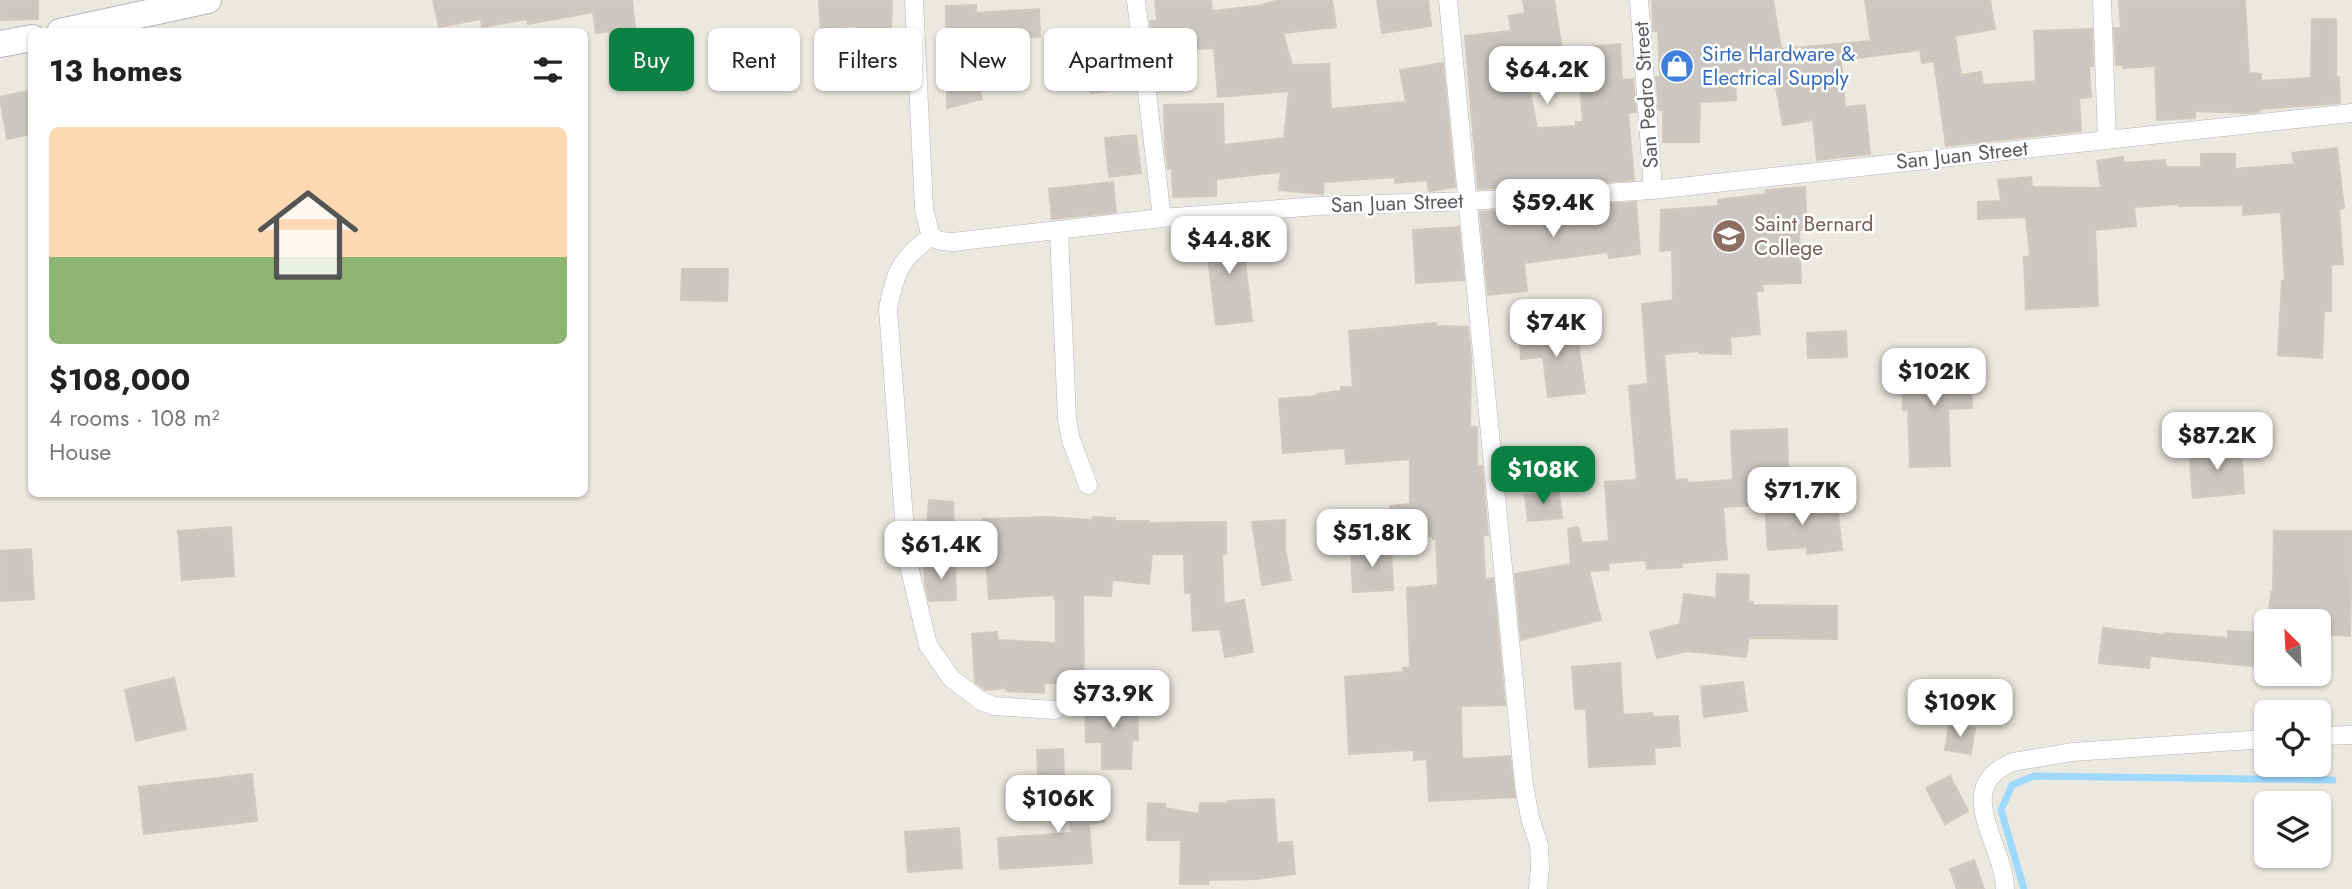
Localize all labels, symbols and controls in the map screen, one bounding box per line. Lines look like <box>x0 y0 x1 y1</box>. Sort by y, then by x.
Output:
street label: San Pedro Street <box>1626 20 1666 170</box>
chip: Buy <box>609 28 694 91</box>
chip: Rent <box>708 28 800 91</box>
chip: Filters <box>814 28 922 91</box>
chip: New <box>936 28 1030 91</box>
chip: Apartment <box>1044 28 1197 91</box>
place label: Sirte Hardware & Electrical Supply <box>1702 39 1855 93</box>
pin: $64.2K <box>1490 46 1604 106</box>
shop icon: Sirte Hardware & Electrical Supply <box>1658 47 1696 85</box>
text: 13 homes <box>49 49 182 92</box>
icon: filters <box>529 51 567 89</box>
text: $64.2K <box>1505 52 1589 86</box>
street label: San Juan Street <box>1895 133 2029 177</box>
icon: home <box>245 172 371 298</box>
pin: $59.4K <box>1496 180 1610 239</box>
text: $59.4K <box>1512 185 1594 219</box>
street label: San Juan Street <box>1330 186 1464 220</box>
place label: Saint Bernard College <box>1754 209 1873 263</box>
pin: $44.8K <box>1172 216 1286 276</box>
school or university icon: Saint Bernard College <box>1710 217 1748 255</box>
text: $44.8K <box>1187 222 1271 256</box>
pin: $74K <box>1515 300 1597 359</box>
text: $74K <box>1526 305 1586 339</box>
pin: $102K <box>1885 348 1983 408</box>
text: $102K <box>1898 354 1970 388</box>
text: $108,000 <box>49 358 190 401</box>
text: 4 rooms · 108 m² <box>49 401 219 435</box>
pin: $87.2K <box>2160 412 2274 472</box>
text: $87.2K <box>2178 418 2256 452</box>
text: House <box>49 435 111 469</box>
pin: $108K <box>1494 447 1592 506</box>
text: $108K <box>1507 452 1579 486</box>
pin: $71.7K <box>1745 468 1859 527</box>
text: $71.7K <box>1763 473 1841 507</box>
pin: $51.8K <box>1315 510 1429 569</box>
text: $51.8K <box>1333 515 1411 549</box>
pin: $61.4K <box>884 522 998 581</box>
text: $61.4K <box>901 527 981 561</box>
north arrow <box>2254 609 2331 686</box>
map controls <box>2254 609 2331 868</box>
pin: $73.9K <box>1056 670 1170 730</box>
text: $73.9K <box>1073 676 1153 710</box>
pin: $109K <box>1911 680 2009 739</box>
text: $109K <box>1924 685 1996 719</box>
button: locate <box>2254 700 2331 777</box>
pin: $106K <box>1009 776 1107 835</box>
text: $106K <box>1022 781 1094 815</box>
button: layers <box>2254 791 2331 868</box>

